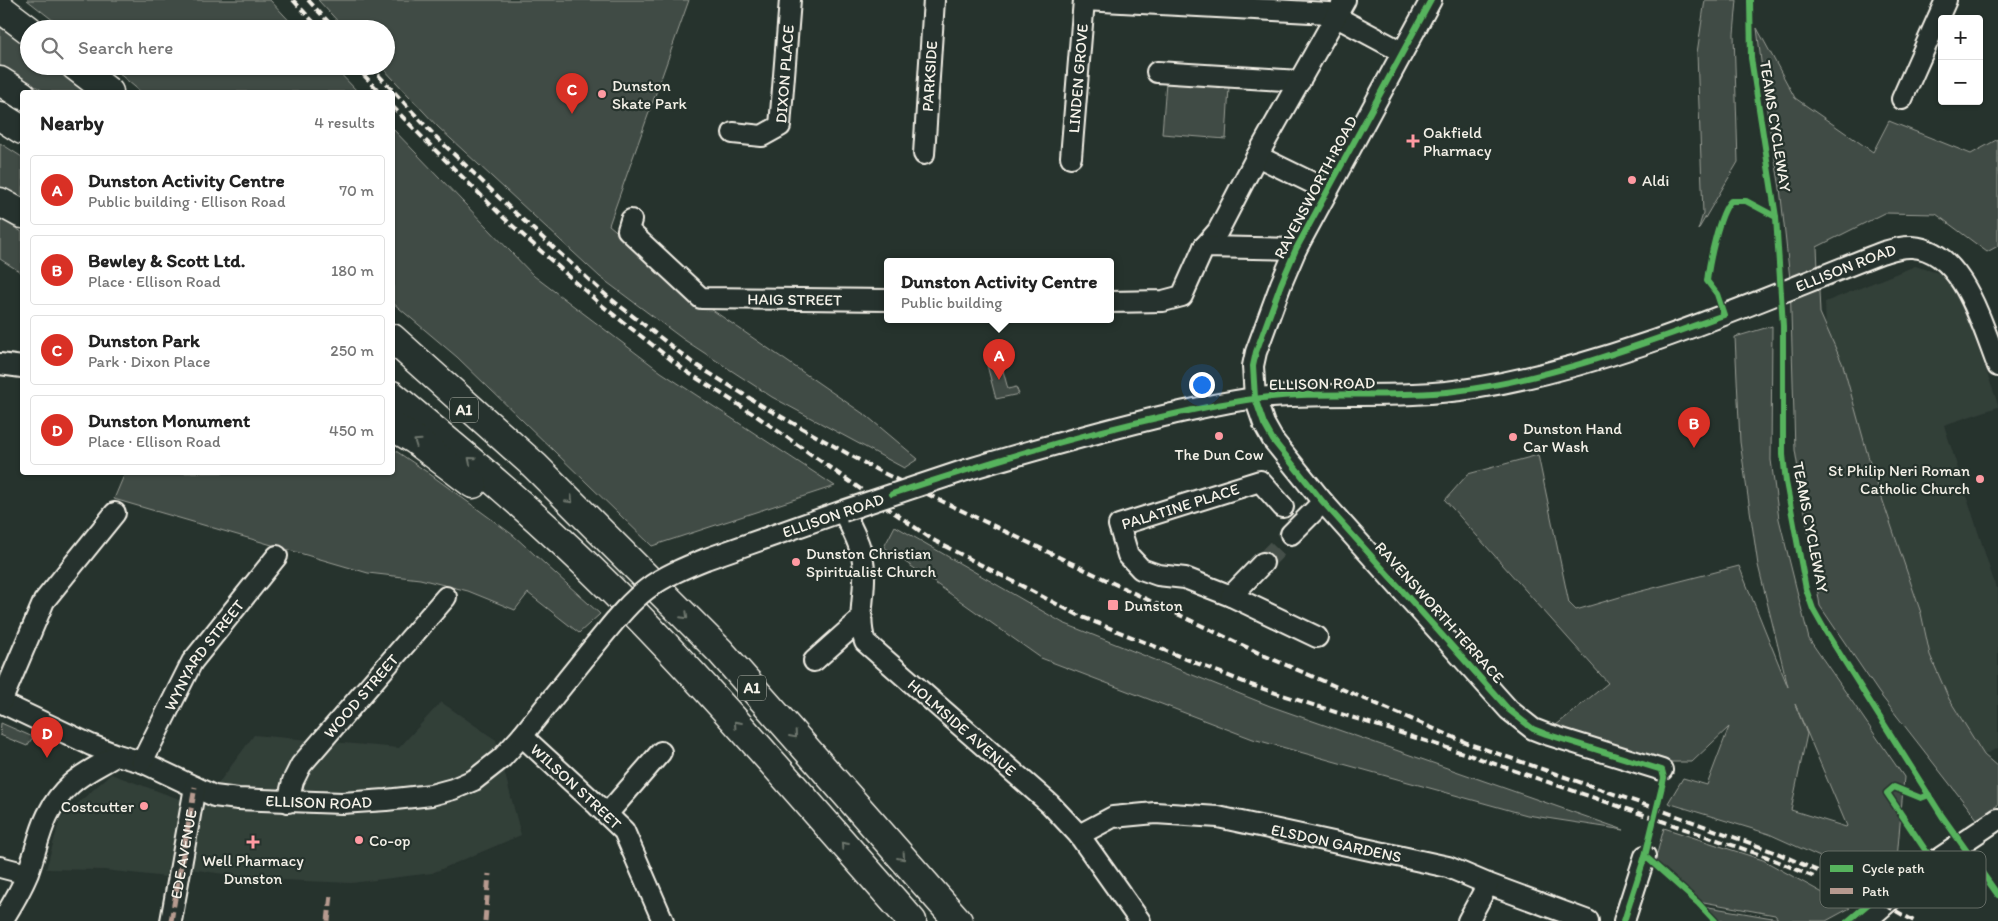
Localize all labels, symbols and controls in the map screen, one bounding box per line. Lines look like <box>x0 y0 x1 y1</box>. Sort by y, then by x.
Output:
map controls <box>1938 15 1983 105</box>
button: + <box>1938 15 1983 60</box>
search box <box>20 20 395 75</box>
street label: LINDEN GROVE <box>1064 23 1092 134</box>
street label: DIXON PLACE <box>771 24 798 124</box>
icon: search <box>38 34 66 62</box>
text: Search here <box>78 36 173 59</box>
street label: PARKSIDE <box>918 40 941 112</box>
street label: TEAMS CYCLEWAY <box>1756 59 1795 193</box>
button: − <box>1938 60 1983 105</box>
pin: C <box>556 73 588 114</box>
place label: Dunston Skate Park <box>612 76 688 113</box>
marker: Dunston Skate Park <box>596 88 608 100</box>
text: Nearby <box>40 110 104 135</box>
street label: RAVENSWORTH ROAD <box>1270 112 1361 262</box>
text: 4 results <box>314 113 375 132</box>
place label: Oakfield Pharmacy <box>1423 123 1492 160</box>
marker: Oakfield Pharmacy <box>1407 135 1419 147</box>
text: Dunston Activity Centre <box>88 169 285 192</box>
place label: Aldi <box>1642 171 1669 190</box>
marker: Aldi <box>1626 174 1638 186</box>
text: A <box>52 181 62 200</box>
text: 70 m <box>339 181 374 200</box>
text: Public building · Ellison Road <box>88 192 286 211</box>
street label: ELLISON ROAD <box>1793 240 1898 296</box>
text: Bewley & Scott Ltd. <box>88 249 245 272</box>
popup <box>884 258 1114 323</box>
text: B <box>52 261 62 280</box>
text: 180 m <box>331 261 374 280</box>
text: Dunston Activity Centre <box>901 270 1097 293</box>
text: Place · Ellison Road <box>88 272 221 291</box>
street label: HAIG STREET <box>747 289 842 310</box>
text: Public building <box>901 293 1003 312</box>
text: Dunston Park <box>88 329 200 352</box>
pin: A <box>983 339 1015 380</box>
text: C <box>52 341 62 360</box>
text: 250 m <box>330 341 374 360</box>
text: Park · Dixon Place <box>88 352 210 371</box>
your location <box>1189 372 1215 398</box>
street label: ELLISON ROAD <box>1269 373 1375 394</box>
road number: A1 <box>450 398 478 422</box>
pin: B <box>1678 407 1710 448</box>
text: Dunston Monument <box>88 409 250 432</box>
place label: Dunston Hand Car Wash <box>1523 419 1622 456</box>
text: D <box>52 421 62 440</box>
text: 450 m <box>329 421 374 440</box>
marker: The Dun Cow <box>1213 430 1225 442</box>
marker: Dunston Hand Car Wash <box>1507 431 1519 443</box>
text: Place · Ellison Road <box>88 432 221 451</box>
one-way arrow <box>413 439 423 448</box>
place label: The Dun Cow <box>1174 445 1264 464</box>
one-way arrow <box>467 456 476 465</box>
street label: TEAMS CYCLEWAY <box>1788 460 1833 594</box>
place label: St Philip Neri Roman Catholic Church <box>1828 461 1970 498</box>
marker: St Philip Neri Roman Catholic Church <box>1974 473 1986 485</box>
street label: PALATINE PLACE <box>1119 479 1241 534</box>
street label: ELLISON ROAD <box>780 489 887 542</box>
one-way arrow <box>564 495 573 504</box>
street label: RAVENSWORTH TERRACE <box>1371 538 1508 687</box>
place label: Dunston Christian Spiritualist Church <box>806 544 937 581</box>
marker: Dunston Christian Spiritualist Church <box>790 556 802 568</box>
street label: WYNYARD STREET <box>160 596 248 714</box>
place label: Dunston <box>1124 596 1183 615</box>
marker: Dunston <box>1106 598 1120 612</box>
one-way arrow <box>679 610 688 619</box>
street label: WOOD STREET <box>320 650 403 742</box>
street label: HOLMSIDE AVENUE <box>904 675 1020 780</box>
road number: A1 <box>738 676 766 700</box>
pin: D <box>31 717 63 758</box>
one-way arrow <box>733 720 742 729</box>
one-way arrow <box>788 730 797 739</box>
street label: WILSON STREET <box>527 740 625 833</box>
street label: ELLISON ROAD <box>265 791 373 813</box>
place label: Costcutter <box>61 797 135 816</box>
marker: Costcutter <box>138 800 150 812</box>
street label: EDE AVENUE <box>166 808 201 901</box>
street label: ELSDON GARDENS <box>1269 820 1403 867</box>
place label: Co-op <box>369 831 411 850</box>
marker: Co-op <box>353 834 365 846</box>
marker: Well Pharmacy Dunston <box>247 836 259 848</box>
one-way arrow <box>841 842 850 851</box>
place label: Well Pharmacy Dunston <box>202 851 304 888</box>
legend <box>1820 851 1986 908</box>
one-way arrow <box>896 852 905 861</box>
text: Cycle path <box>1862 860 1925 877</box>
text: Path <box>1862 883 1889 900</box>

